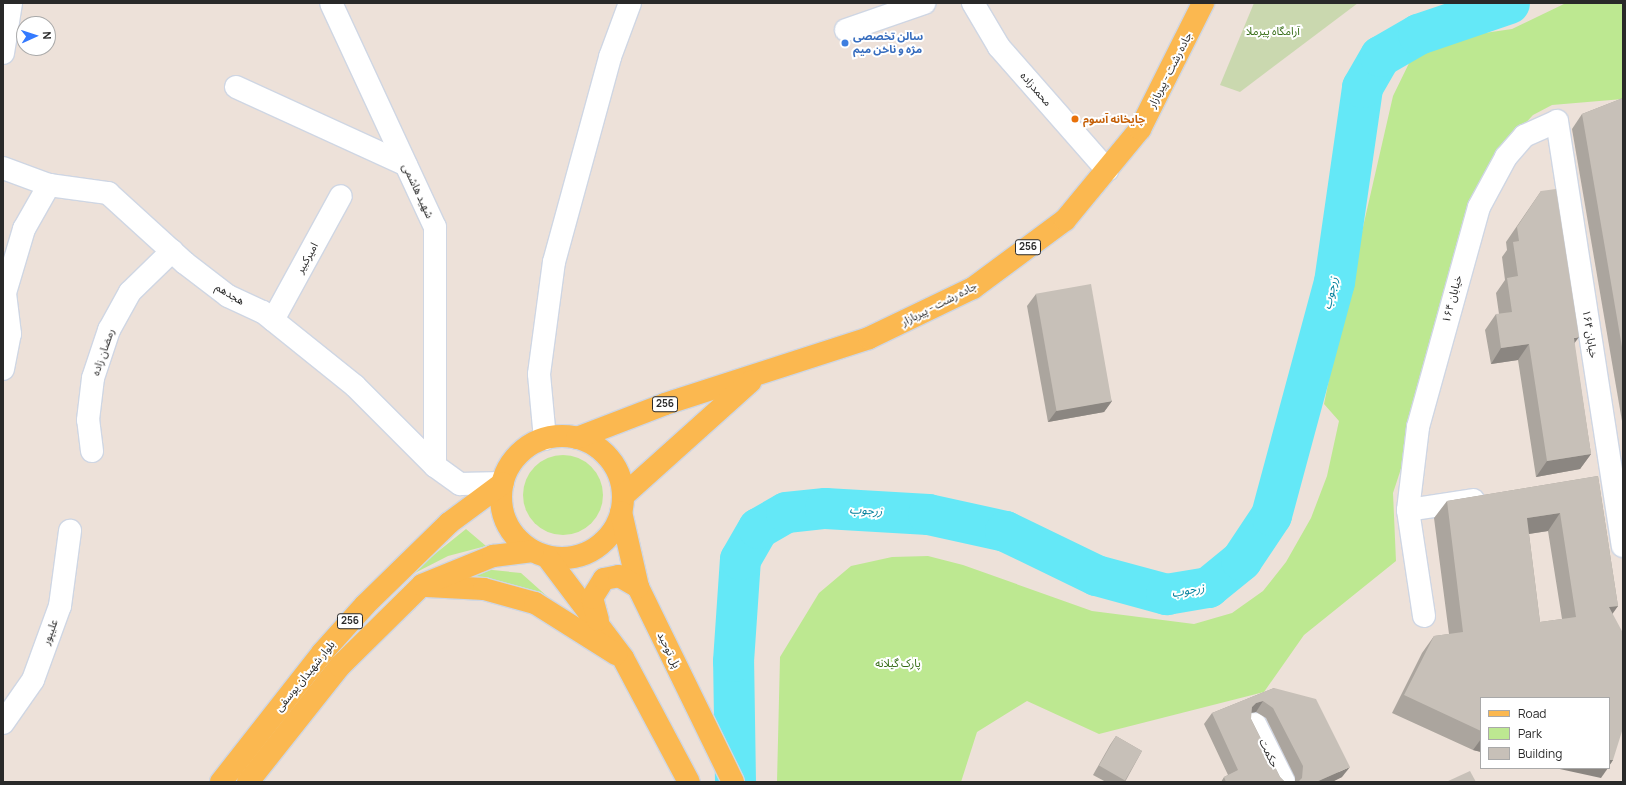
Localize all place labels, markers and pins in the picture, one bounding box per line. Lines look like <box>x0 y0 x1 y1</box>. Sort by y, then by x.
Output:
place label: سالن تخصصی مژه و ناخن میم <box>853 30 923 56</box>
marker: سالن تخصصی مژه و ناخن میم <box>840 38 850 48</box>
place label: چایخانه آسوم <box>1083 112 1145 126</box>
marker: چایخانه آسوم <box>1070 114 1080 124</box>

